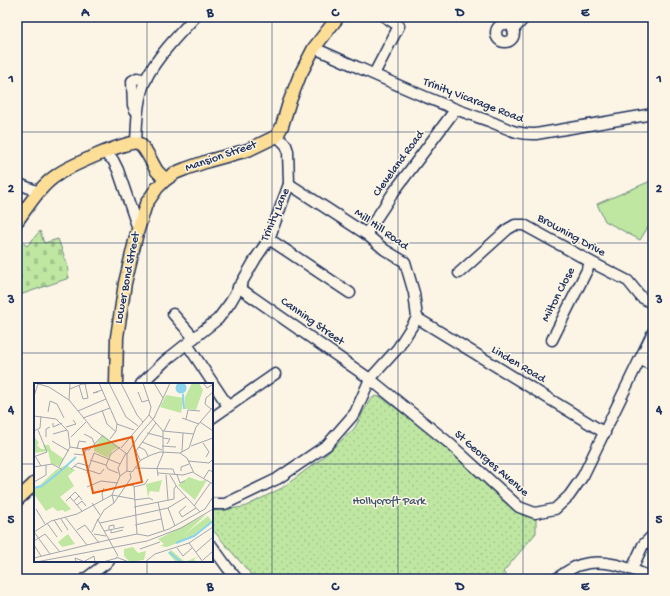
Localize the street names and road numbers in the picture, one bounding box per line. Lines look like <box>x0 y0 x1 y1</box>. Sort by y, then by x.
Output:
street label: Trinity Vicarage Road <box>420 75 526 127</box>
street label: Cleveland Road <box>370 128 428 200</box>
street label: Mansion Street <box>184 138 260 176</box>
street label: Trinity Lane <box>258 186 294 245</box>
street label: Mill Hill Road <box>351 206 412 254</box>
street label: Browning Drive <box>534 211 608 261</box>
street label: Lower Bond Street <box>112 230 144 325</box>
street label: Milton Close <box>539 265 579 325</box>
street label: Canning Street <box>277 295 347 350</box>
street label: Linden Road <box>488 343 548 387</box>
street label: St Georges Avenue <box>451 428 532 501</box>

